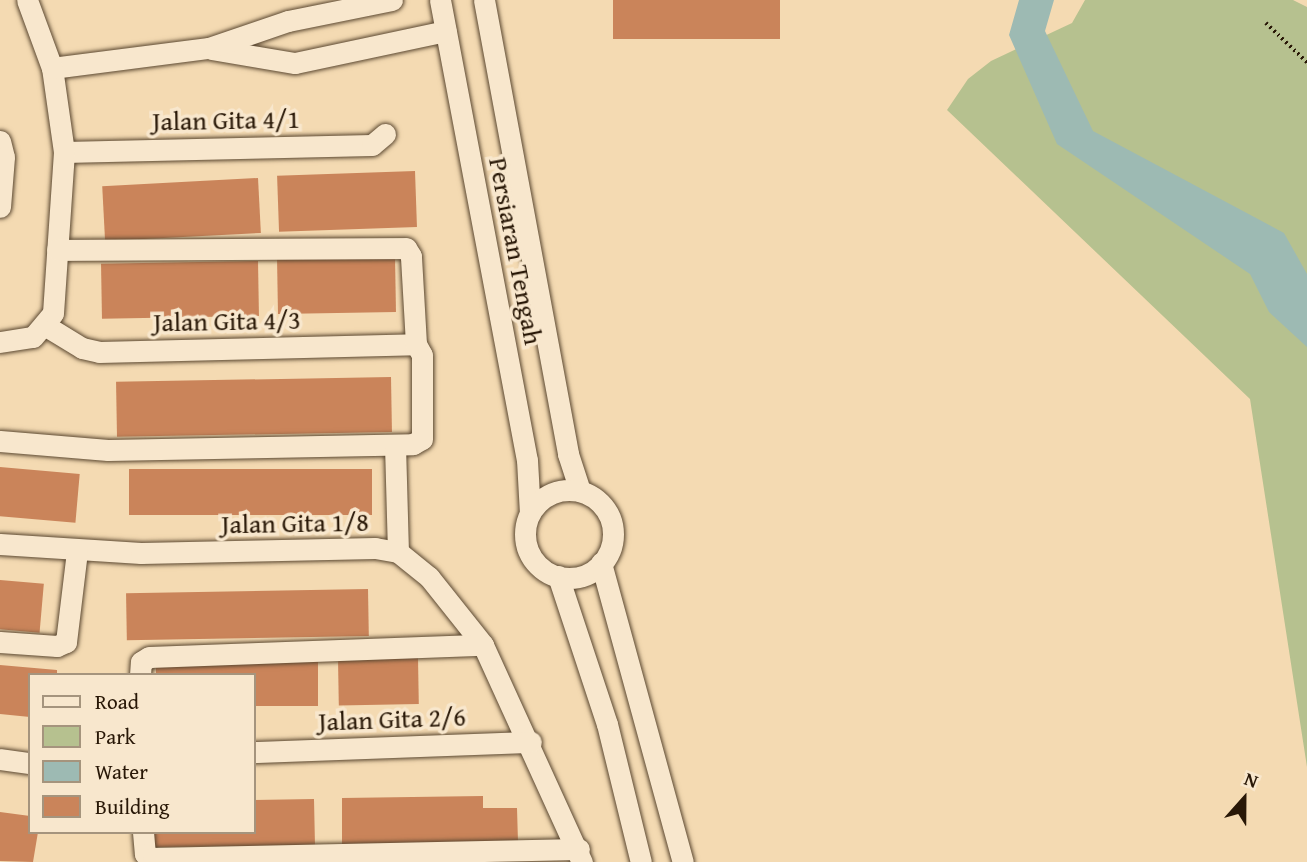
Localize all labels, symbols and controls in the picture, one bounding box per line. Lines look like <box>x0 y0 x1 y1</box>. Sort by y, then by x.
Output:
street label: Jalan Gita 4/1 <box>152 103 300 137</box>
street label: Persiaran Tengah <box>483 155 549 347</box>
street label: Jalan Gita 4/3 <box>153 304 301 338</box>
street label: Jalan Gita 1/8 <box>221 506 369 540</box>
legend <box>28 673 256 834</box>
text: Road <box>95 686 139 717</box>
street label: Jalan Gita 2/6 <box>318 701 466 737</box>
text: Park <box>95 721 136 752</box>
text: Water <box>95 756 148 787</box>
north arrow <box>1209 764 1279 834</box>
text: N <box>1241 764 1262 795</box>
text: Building <box>95 791 169 822</box>

